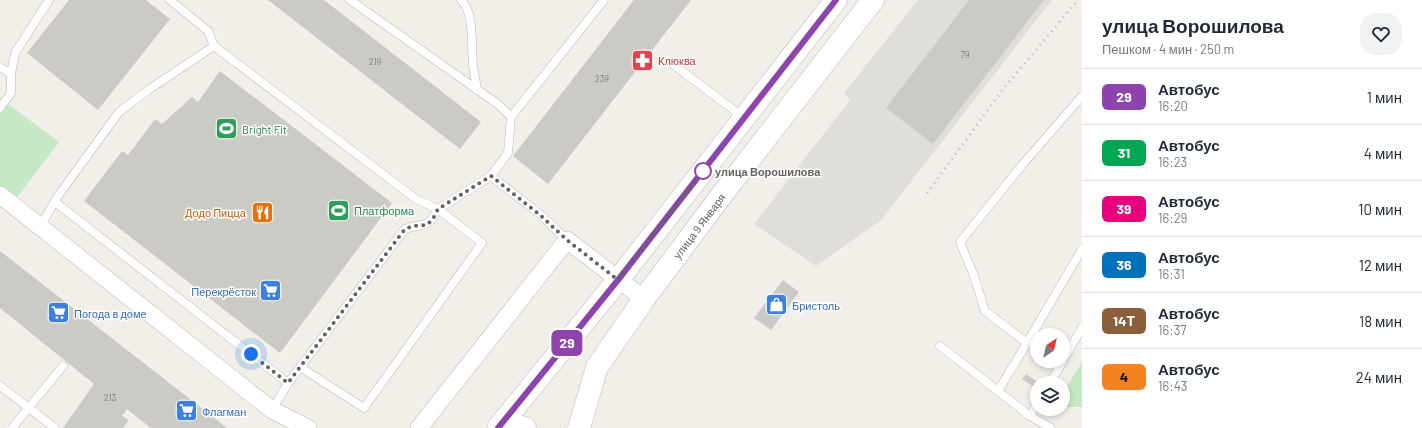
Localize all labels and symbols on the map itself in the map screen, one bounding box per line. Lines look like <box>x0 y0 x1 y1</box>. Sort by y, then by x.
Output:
pharmacy icon: Клюква <box>630 47 656 73</box>
house number: 79 <box>961 49 970 60</box>
place label: Клюква <box>658 54 697 67</box>
house number: 219 <box>369 56 382 67</box>
house number: 239 <box>595 73 609 84</box>
sports icon: Bright Fit <box>213 116 239 142</box>
place label: Bright Fit <box>242 123 287 136</box>
marker: улица Ворошилова <box>694 162 712 180</box>
place label: улица Ворошилова <box>715 165 821 178</box>
street label: улица 9 Января <box>670 191 728 261</box>
sports icon: Платформа <box>325 197 351 223</box>
restaurant icon: Додо Пицца <box>249 199 275 225</box>
place label: Платформа <box>354 204 415 217</box>
place label: Додо Пицца <box>185 206 247 219</box>
supermarket icon: Перекрёсток <box>258 278 284 304</box>
place label: Перекрёсток <box>191 285 256 298</box>
shop icon: Бристоль <box>764 292 790 318</box>
place label: Бристоль <box>792 299 840 312</box>
supermarket icon: Погода в доме <box>46 300 72 326</box>
place label: Погода в доме <box>74 307 147 320</box>
north arrow <box>1030 328 1070 368</box>
line badge: 29 <box>549 330 585 356</box>
your location <box>241 344 261 364</box>
house number: 213 <box>104 392 117 403</box>
supermarket icon: Флагман <box>173 398 199 424</box>
place label: Флагман <box>202 405 246 418</box>

